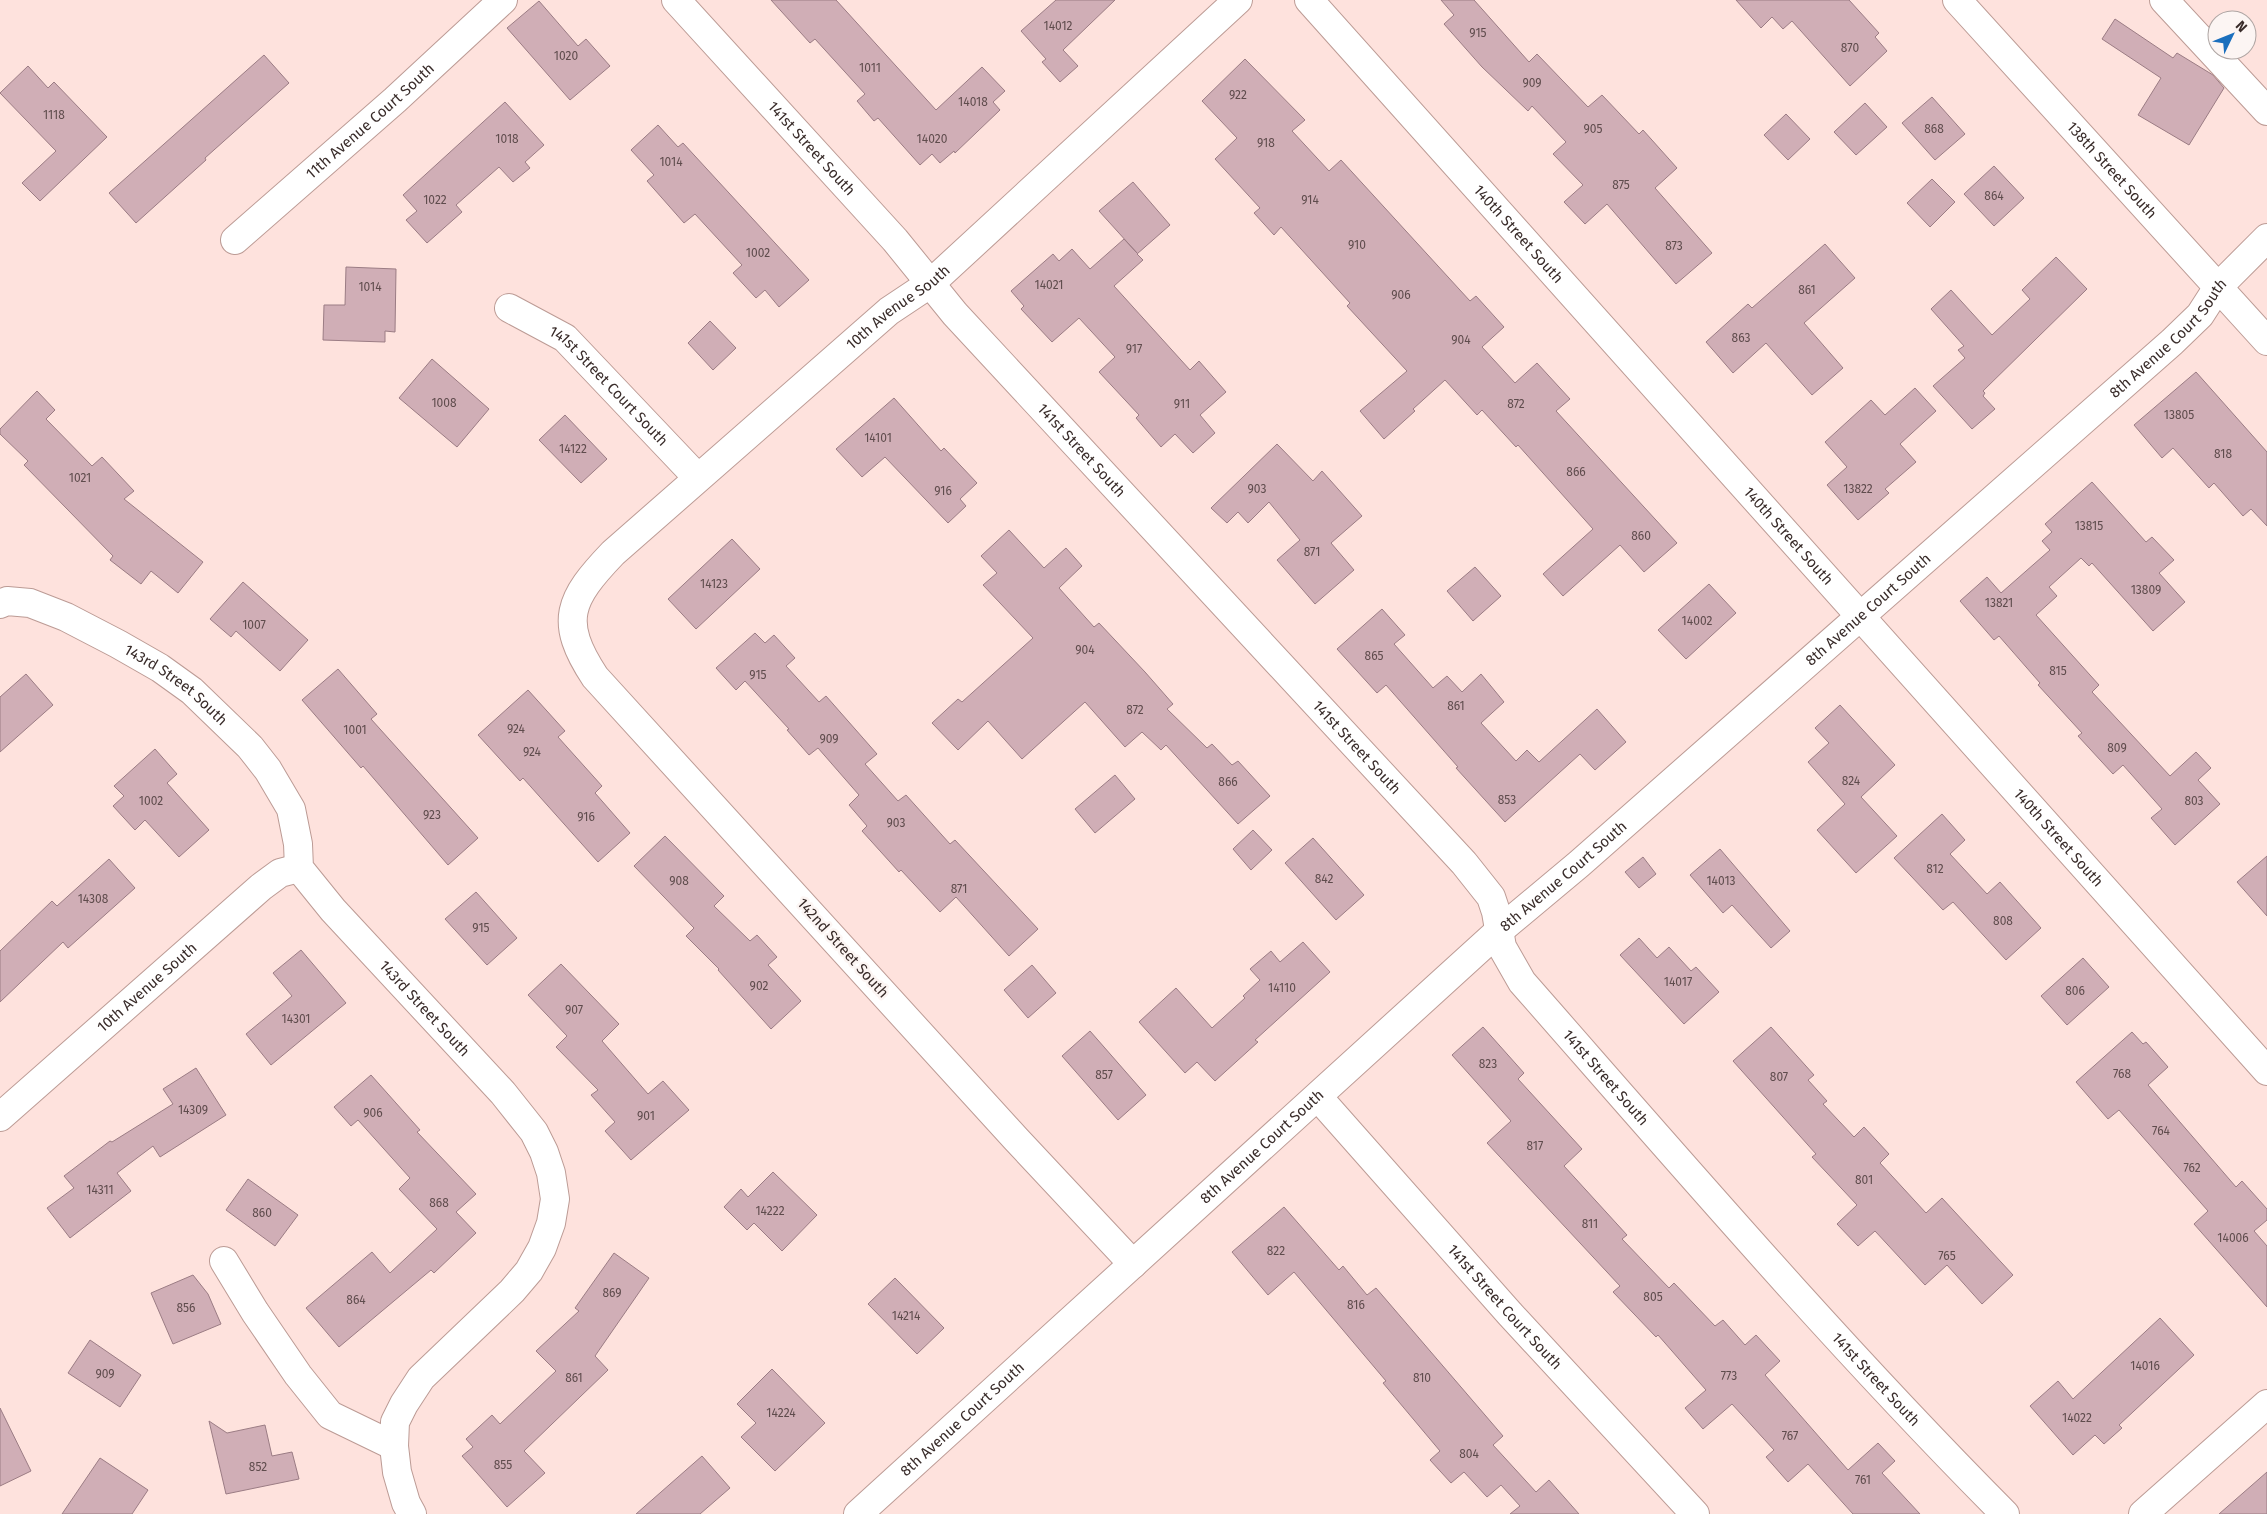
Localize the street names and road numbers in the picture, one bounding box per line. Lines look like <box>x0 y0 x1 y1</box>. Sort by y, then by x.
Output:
street label: 11th Avenue Court South <box>302 59 438 183</box>
street label: 141st Street South <box>764 98 859 199</box>
street label: 138th Street South <box>2063 118 2160 223</box>
street label: 140th Street South <box>1470 181 1567 287</box>
street label: 10th Avenue South <box>843 261 954 353</box>
street label: 8th Avenue Court South <box>2106 275 2230 402</box>
street label: 141st Street Court South <box>546 322 672 450</box>
street label: 141st Street South <box>1034 400 1129 501</box>
street label: 140th Street South <box>1740 483 1837 589</box>
street label: 8th Avenue Court South <box>1802 550 1934 669</box>
street label: 143rd Street South <box>121 641 231 729</box>
street label: 141st Street South <box>1309 697 1404 798</box>
street label: 140th Street South <box>2010 785 2107 891</box>
street label: 8th Avenue Court South <box>1496 817 1630 935</box>
street label: 142nd Street South <box>794 894 892 1002</box>
street label: 10th Avenue South <box>94 939 201 1036</box>
street label: 143rd Street South <box>375 957 474 1060</box>
street label: 141st Street South <box>1559 1026 1652 1129</box>
street label: 8th Avenue Court South <box>1196 1086 1328 1207</box>
street label: 141st Street Court South <box>1444 1241 1566 1373</box>
street label: 141st Street South <box>1828 1329 1924 1430</box>
street label: 8th Avenue Court South <box>897 1358 1028 1480</box>

